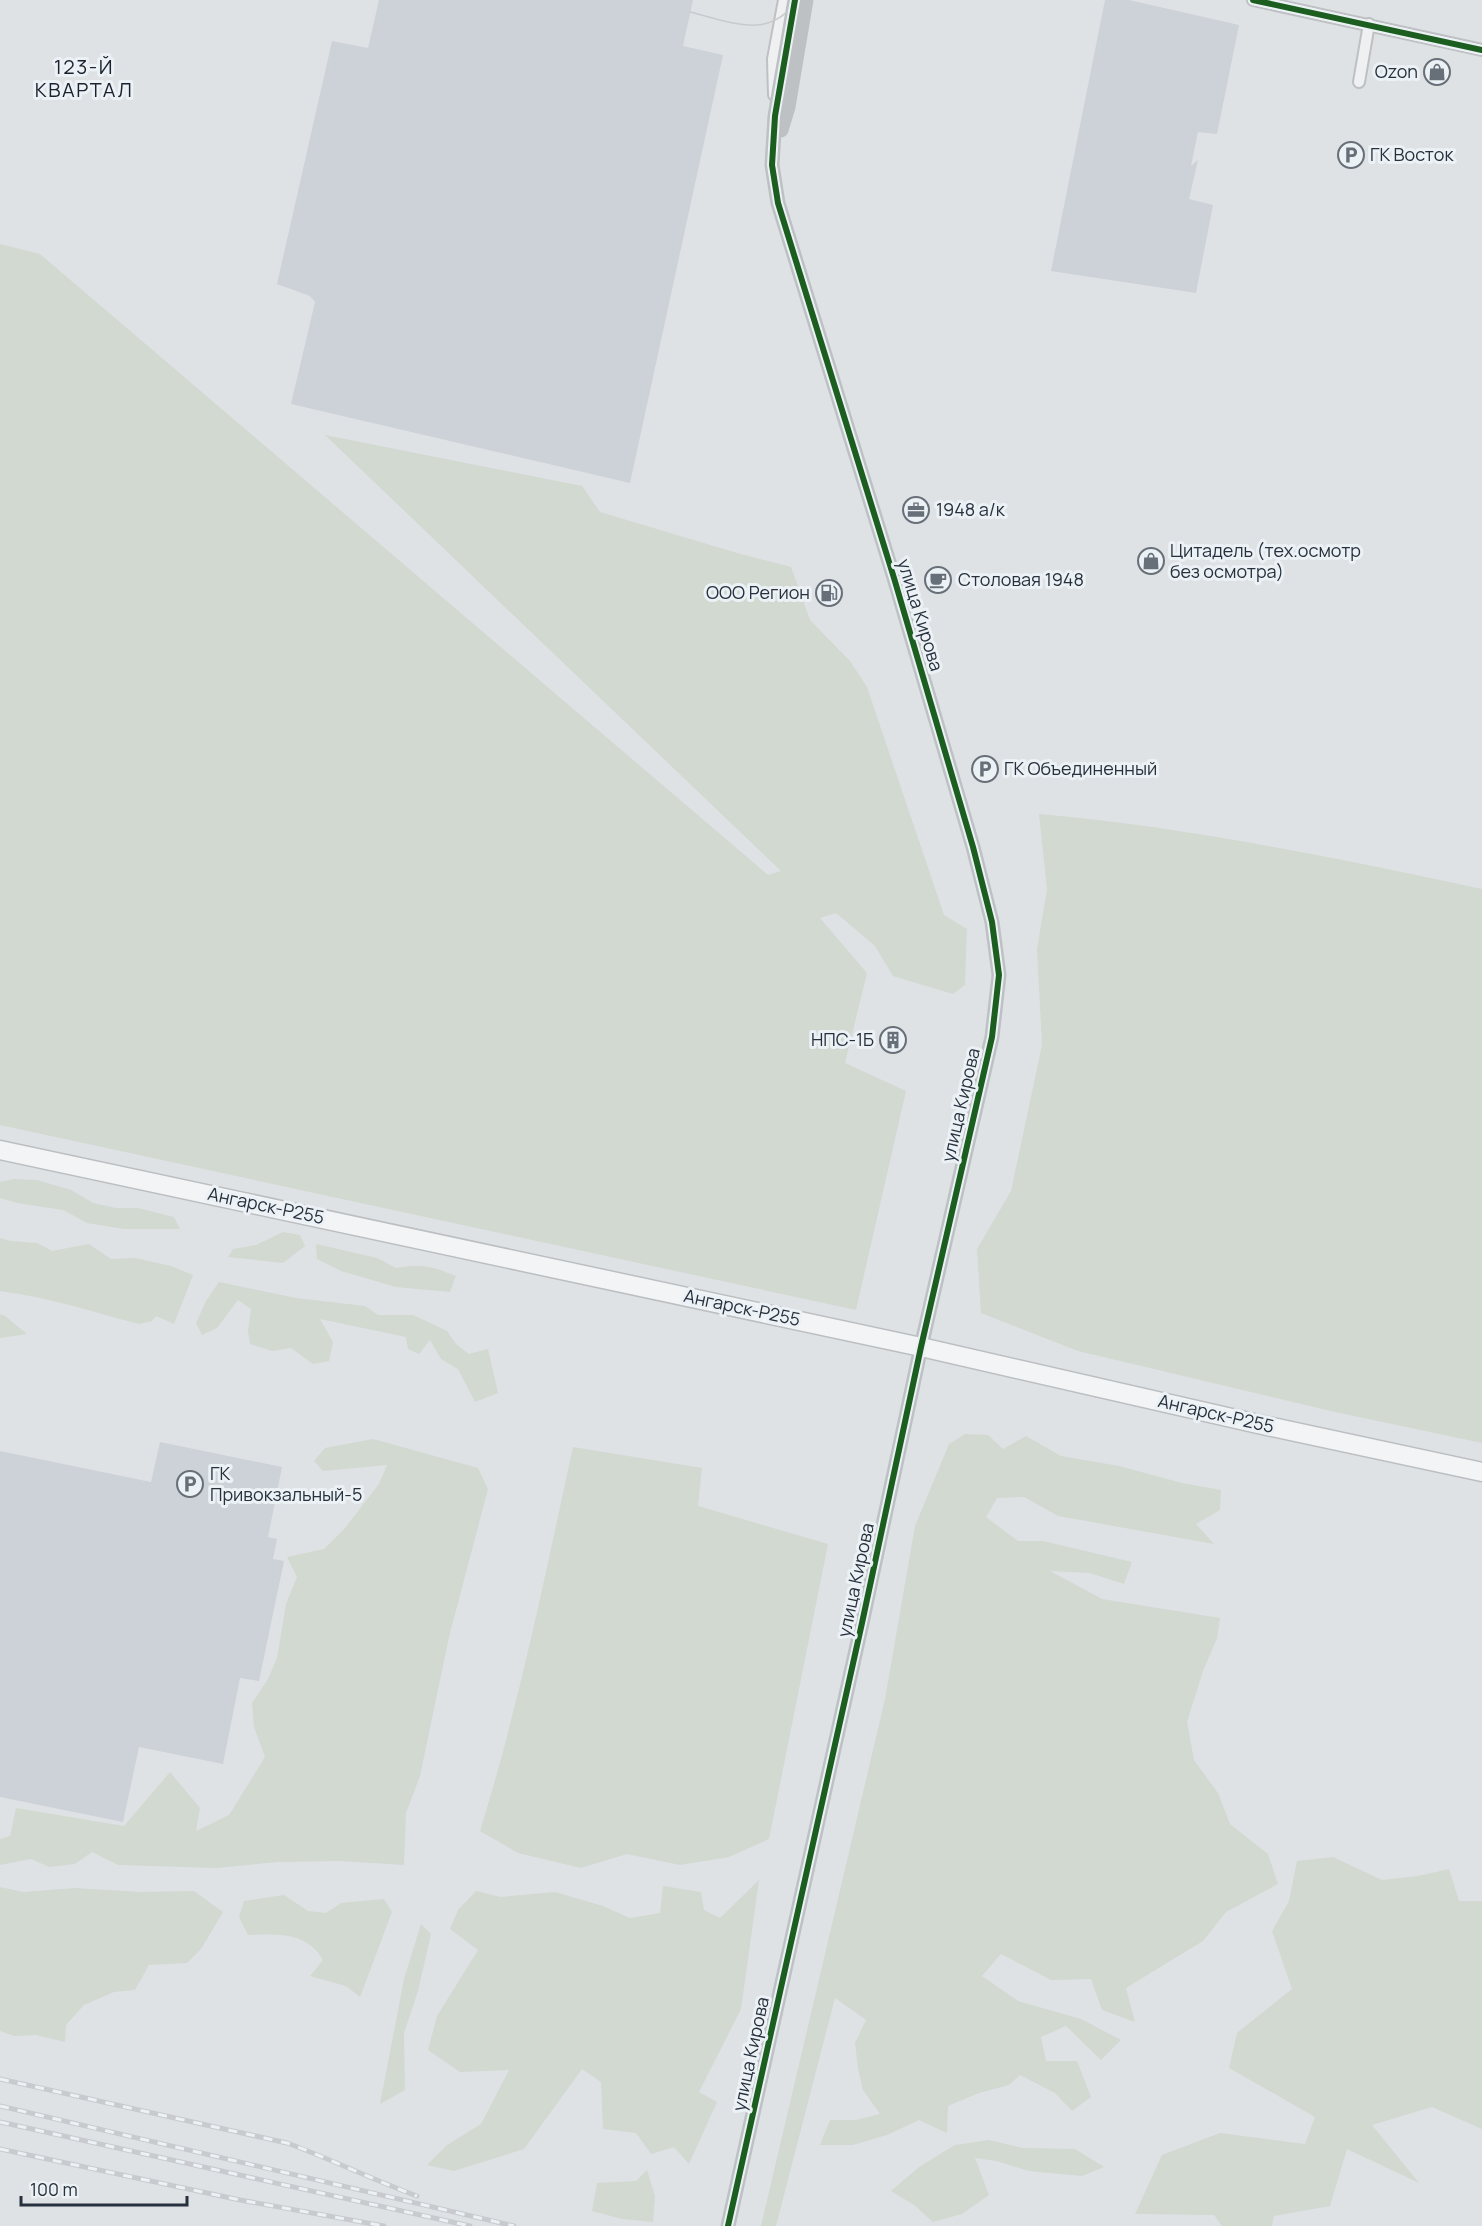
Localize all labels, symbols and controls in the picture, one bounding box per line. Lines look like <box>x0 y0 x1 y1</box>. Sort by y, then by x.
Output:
district label: 123-Й КВАРТАЛ <box>35 53 133 103</box>
shop icon: Ozon <box>1422 57 1452 87</box>
place label: Ozon <box>1375 59 1418 83</box>
parking icon: ГК Восток <box>1336 140 1366 170</box>
place label: ГК Восток <box>1370 142 1454 166</box>
office icon: 1948 а/к <box>901 495 931 525</box>
place label: 1948 а/к <box>936 497 1006 521</box>
place label: Цитадель (тех.осмотр без осмотра) <box>1170 538 1361 583</box>
shop icon: Цитадель (тех.осмотр без осмотра) <box>1136 546 1166 576</box>
street label: улица Кирова <box>892 556 949 674</box>
cafe icon: Столовая 1948 <box>923 565 953 595</box>
place label: Столовая 1948 <box>958 567 1084 591</box>
fuel station icon: ООО Регион <box>814 578 844 608</box>
place label: ООО Регион <box>706 580 810 604</box>
parking icon: ГК Объединенный <box>970 754 1000 784</box>
place label: ГК Объединенный <box>1004 756 1157 780</box>
building icon: НПС-1Б <box>878 1025 908 1055</box>
place label: НПС-1Б <box>811 1027 874 1051</box>
street label: улица Кирова <box>935 1045 985 1164</box>
street label: Ангарск-Р255 <box>206 1181 327 1229</box>
street label: Ангарск-Р255 <box>682 1283 803 1331</box>
street label: Ангарск-Р255 <box>1156 1388 1277 1438</box>
place label: ГК Привокзальный-5 <box>210 1461 362 1506</box>
parking icon: ГК Привокзальный-5 <box>175 1469 205 1499</box>
street label: улица Кирова <box>831 1520 879 1639</box>
street label: улица Кирова <box>726 1994 774 2113</box>
scale bar <box>21 2169 188 2207</box>
text: 100 m <box>30 2177 78 2201</box>

